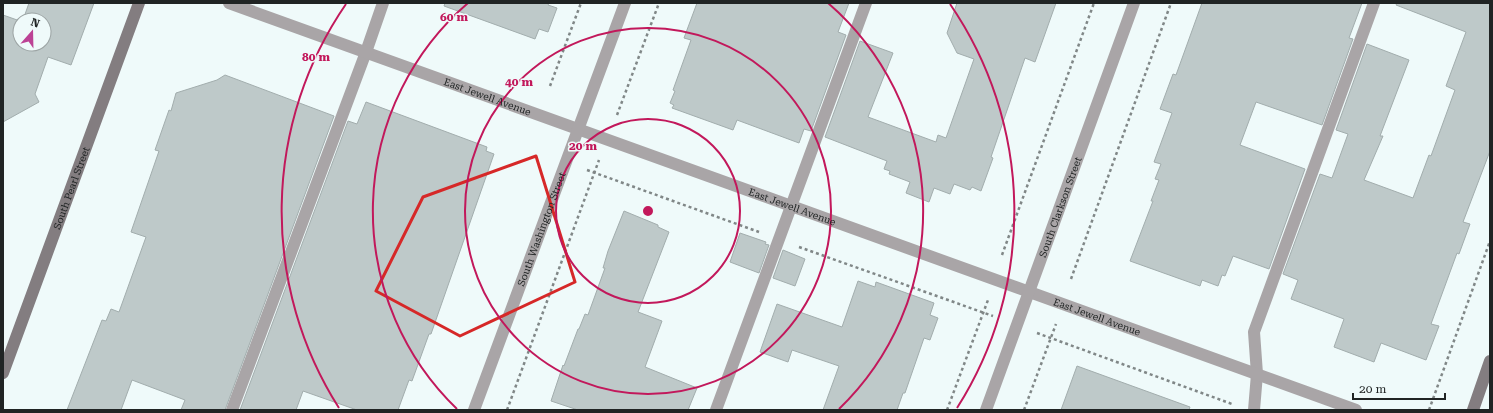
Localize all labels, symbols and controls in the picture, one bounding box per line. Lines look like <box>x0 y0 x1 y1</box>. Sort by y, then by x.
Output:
text: 60 m <box>440 10 468 24</box>
north arrow <box>12 12 52 52</box>
text: N <box>29 16 42 31</box>
text: 80 m <box>302 50 330 64</box>
text: 40 m <box>505 75 533 89</box>
street label: East Jewell Avenue <box>442 76 533 118</box>
text: 20 m <box>569 139 597 153</box>
street label: South Pearl Street <box>51 145 92 231</box>
street label: South Clarkson Street <box>1037 155 1084 259</box>
street label: South Washington Street <box>515 170 568 288</box>
street label: East Jewell Avenue <box>747 186 838 228</box>
centre of rings <box>641 204 655 218</box>
street label: East Jewell Avenue <box>1052 296 1143 338</box>
scale bar <box>1353 375 1445 401</box>
text: 20 m <box>1359 382 1386 396</box>

